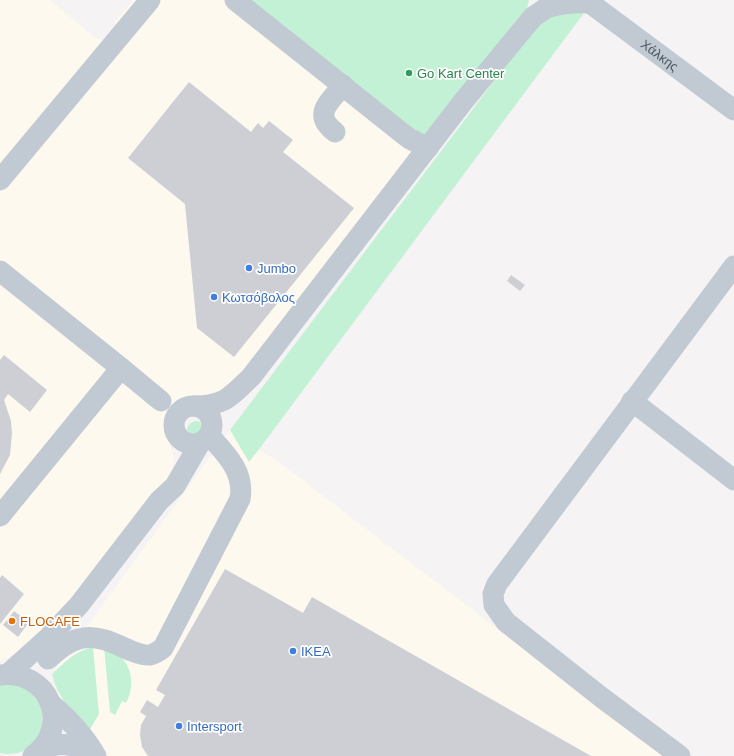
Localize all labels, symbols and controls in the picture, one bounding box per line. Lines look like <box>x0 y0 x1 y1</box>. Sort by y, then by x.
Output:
street label: Χάλκης <box>638 36 681 74</box>
place label: Go Kart Center <box>417 66 505 81</box>
marker: Go Kart Center <box>404 68 414 78</box>
place label: Jumbo <box>257 261 296 276</box>
marker: Jumbo <box>244 263 254 273</box>
place label: Κωτσόβολος <box>222 290 295 305</box>
marker: Κωτσόβολος <box>209 292 219 302</box>
place label: FLOCAFE <box>20 614 80 629</box>
marker: FLOCAFE <box>7 616 17 626</box>
place label: ΙΚΕΑ <box>301 644 331 659</box>
marker: ΙΚΕΑ <box>288 646 298 656</box>
place label: Intersport <box>187 719 242 734</box>
marker: Intersport <box>174 721 184 731</box>

